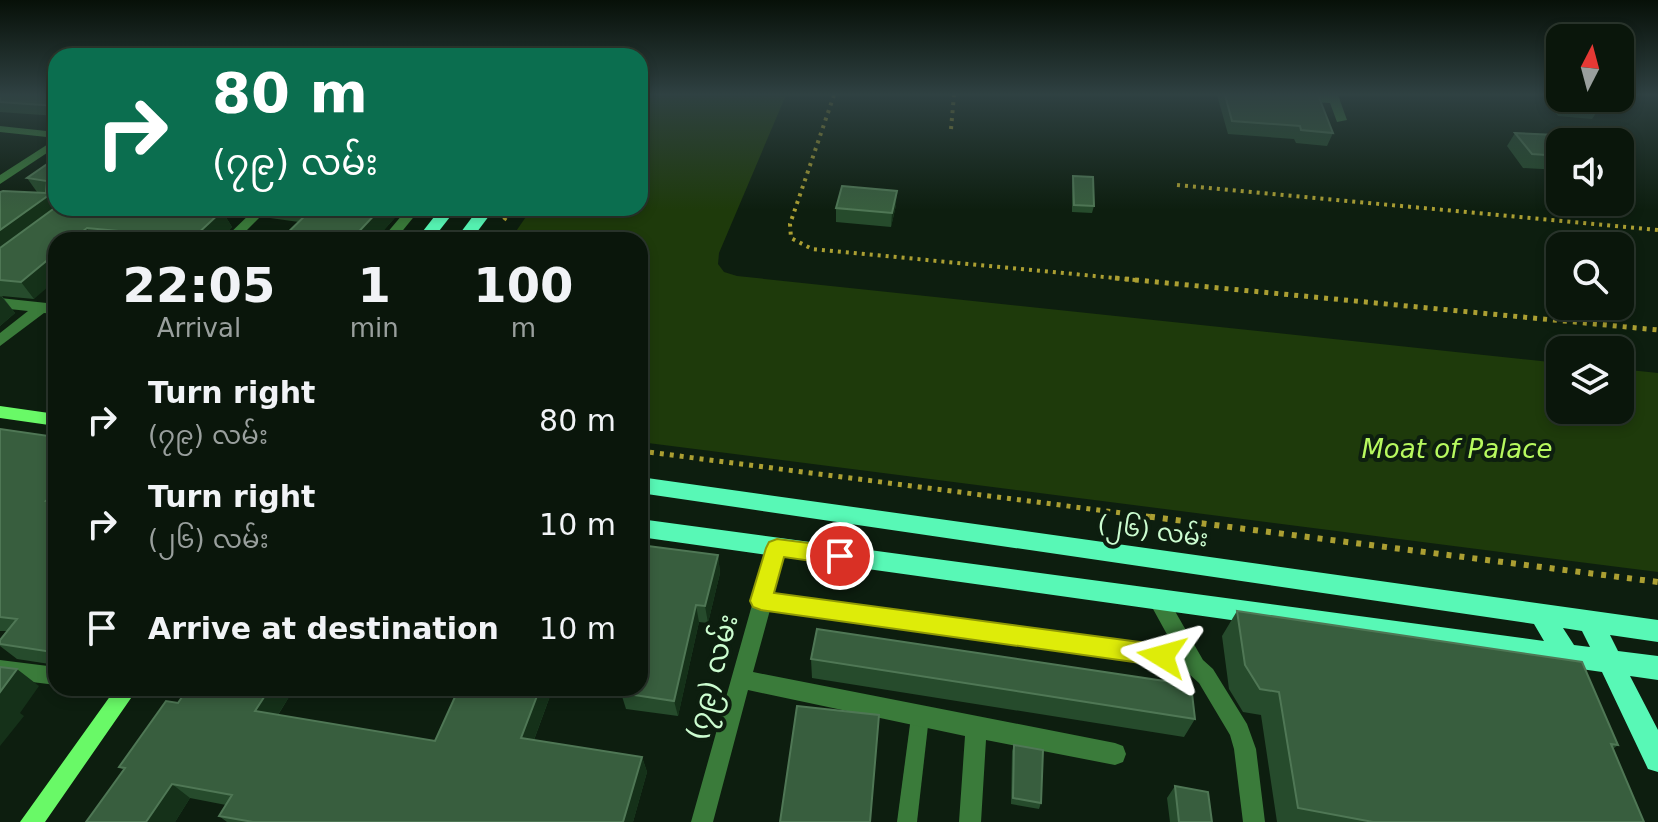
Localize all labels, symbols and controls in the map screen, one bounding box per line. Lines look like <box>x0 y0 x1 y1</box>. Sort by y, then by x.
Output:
north arrow <box>1546 24 1634 112</box>
map controls <box>1546 24 1634 424</box>
text: 80 m <box>212 60 368 125</box>
icon: right <box>80 80 184 184</box>
button: sound <box>1546 128 1634 216</box>
text: (၇၉) လမ်း <box>212 142 378 183</box>
button: search <box>1546 232 1634 320</box>
text: 22:05 <box>122 257 275 313</box>
text: 1 <box>358 257 391 313</box>
text: 100 <box>473 257 573 313</box>
text: Arrival <box>157 313 241 343</box>
text: min <box>350 313 399 343</box>
text: m <box>511 313 536 343</box>
button: layers <box>1546 336 1634 424</box>
text: Turn right <box>148 375 315 410</box>
icon: right <box>80 398 124 442</box>
text: 80 m <box>539 403 616 438</box>
text: (၇၉) လမ်း <box>148 420 268 450</box>
water label: Moat of Palace <box>1361 434 1553 464</box>
text: Turn right <box>148 479 315 514</box>
icon: right <box>80 502 124 546</box>
text: 10 m <box>539 507 616 542</box>
street label: (၂၆) လမ်း <box>1095 507 1210 558</box>
pin <box>806 522 874 590</box>
text: (၂၆) လမ်း <box>148 524 269 554</box>
icon: arrive <box>818 534 862 578</box>
icon: arrive <box>80 606 124 650</box>
street label: (၇၉) လမ်း <box>677 610 750 745</box>
text: Arrive at destination <box>148 611 499 646</box>
text: 10 m <box>539 611 616 646</box>
position arrow <box>1120 614 1204 698</box>

